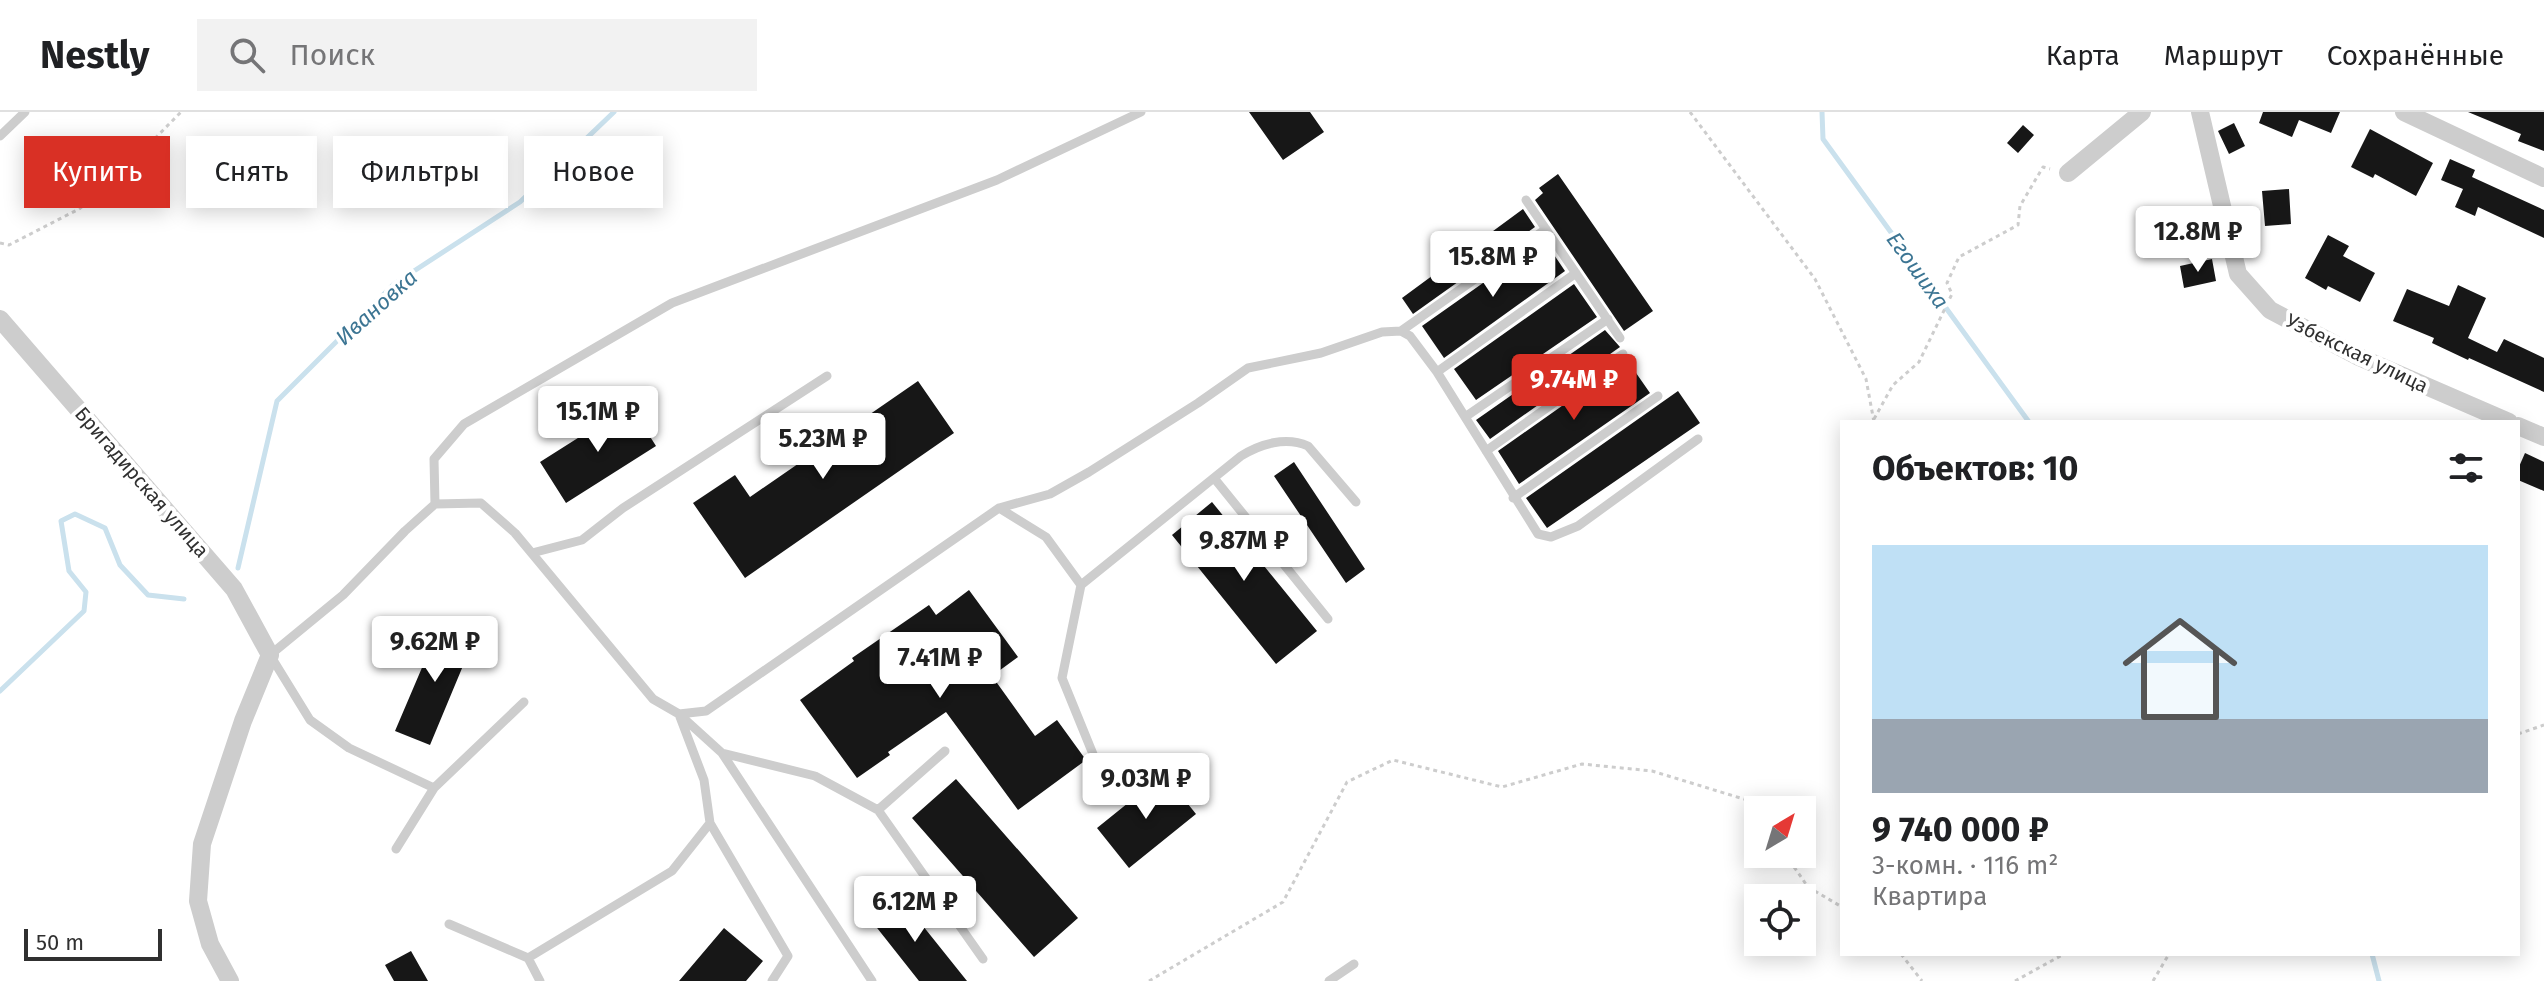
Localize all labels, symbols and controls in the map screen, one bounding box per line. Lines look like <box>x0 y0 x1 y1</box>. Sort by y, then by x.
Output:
search box <box>197 19 757 91</box>
text: Nestly <box>40 32 149 78</box>
icon: search <box>225 33 269 77</box>
text: Поиск <box>289 37 375 73</box>
text: Карта <box>2046 39 2120 72</box>
text: Маршрут <box>2164 39 2283 72</box>
text: Сохранённые <box>2327 39 2504 72</box>
chip: Купить <box>24 136 170 208</box>
chip: Снять <box>186 136 317 208</box>
chip: Фильтры <box>333 136 508 208</box>
chip: Новое <box>524 136 663 208</box>
pin: 12.8M ₽ <box>2124 206 2272 274</box>
text: 12.8M ₽ <box>2154 216 2242 247</box>
water label: Егошиха <box>1881 227 1955 314</box>
pin: 15.8M ₽ <box>1419 231 1567 299</box>
text: 15.8M ₽ <box>1448 241 1538 272</box>
water label: Ивановка <box>330 264 423 351</box>
street label: Узбекская улица <box>2282 308 2432 398</box>
pin: 9.74M ₽ <box>1500 354 1648 422</box>
text: 9.74M ₽ <box>1530 364 1618 395</box>
pin: 15.1M ₽ <box>524 386 672 454</box>
text: 15.1M ₽ <box>556 396 640 427</box>
street label: Бригадирская улица <box>70 402 214 562</box>
pin: 5.23M ₽ <box>749 413 897 481</box>
text: 5.23M ₽ <box>778 423 868 454</box>
icon: filters <box>2444 446 2488 490</box>
text: Объектов: 10 <box>1872 448 2078 489</box>
pin: 9.87M ₽ <box>1170 515 1318 583</box>
text: 9.87M ₽ <box>1199 525 1289 556</box>
icon: home <box>2108 597 2252 741</box>
pin: 9.62M ₽ <box>361 616 509 684</box>
text: 9.62M ₽ <box>390 626 480 657</box>
pin: 7.41M ₽ <box>866 632 1014 700</box>
text: 7.41M ₽ <box>898 642 982 673</box>
pin: 9.03M ₽ <box>1072 753 1220 821</box>
text: 9.03M ₽ <box>1101 763 1191 794</box>
north arrow <box>1744 796 1816 868</box>
map controls <box>1744 796 1816 956</box>
text: 9 740 000 ₽ <box>1872 809 2049 850</box>
text: 3-комн. · 116 m² <box>1872 850 2058 881</box>
pin: 6.12M ₽ <box>841 876 989 944</box>
text: Квартира <box>1872 881 1987 912</box>
button: locate <box>1744 884 1816 956</box>
text: 6.12M ₽ <box>872 886 958 917</box>
scale bar <box>24 925 162 961</box>
text: 50 m <box>36 929 84 956</box>

